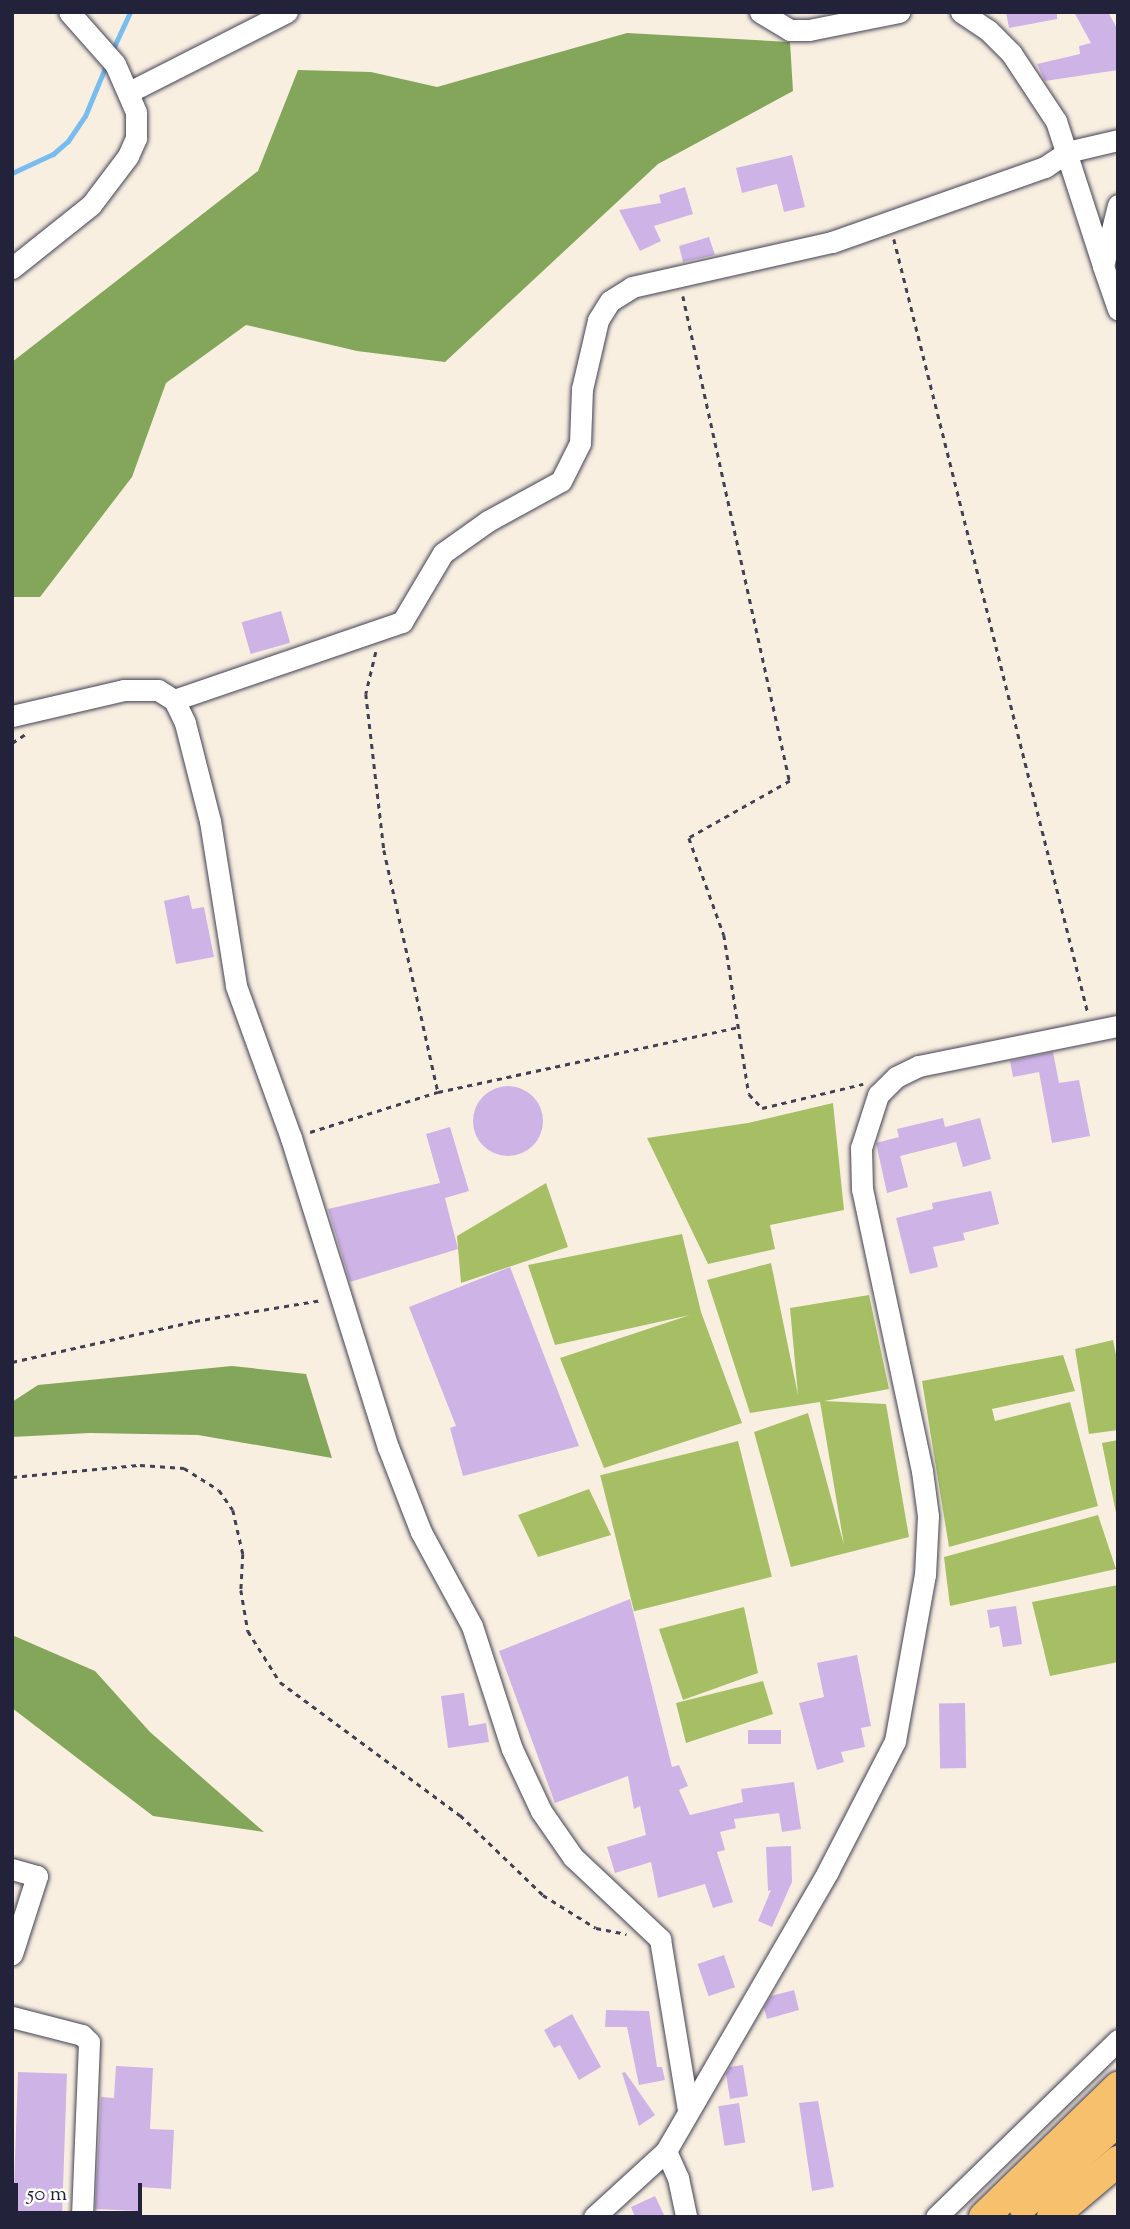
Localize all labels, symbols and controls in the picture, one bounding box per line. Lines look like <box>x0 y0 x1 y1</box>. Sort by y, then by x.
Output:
scale bar <box>18 2170 145 2214</box>
text: 50 m <box>27 2180 67 2210</box>

